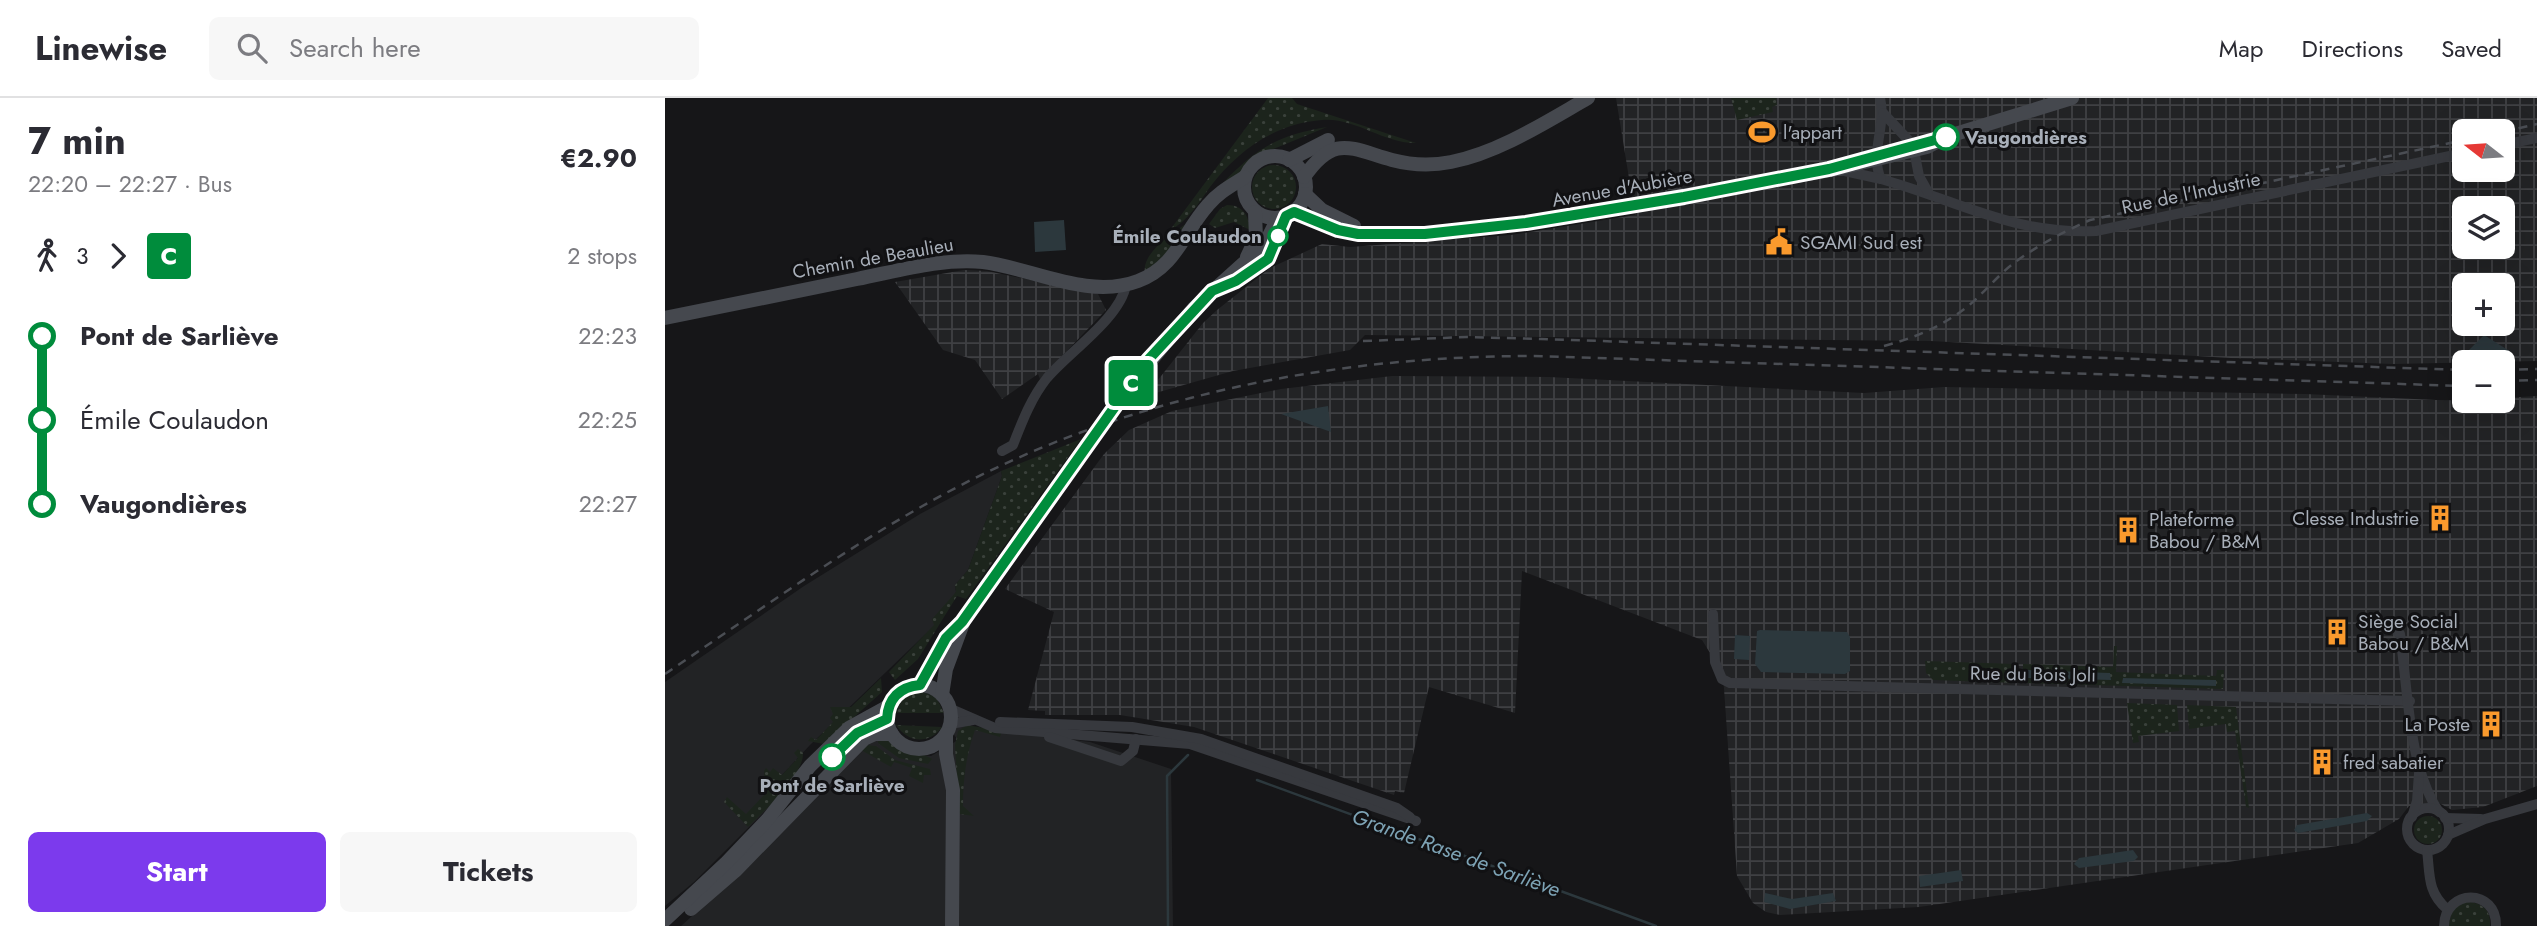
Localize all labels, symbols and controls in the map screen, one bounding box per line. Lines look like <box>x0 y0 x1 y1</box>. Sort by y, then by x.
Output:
search box <box>209 17 699 80</box>
text: Linewise <box>35 25 167 72</box>
icon: search <box>233 29 271 67</box>
text: Search here <box>289 29 421 67</box>
text: Map <box>2219 31 2264 66</box>
text: Directions <box>2302 31 2403 66</box>
text: Saved <box>2441 31 2502 66</box>
text: 7 min <box>28 113 126 168</box>
sports icon: l'appart <box>1747 117 1777 147</box>
place label: l'appart <box>1783 119 1842 146</box>
north arrow <box>2452 119 2515 182</box>
map controls <box>2452 119 2515 413</box>
marker: Vaugondières <box>1933 124 1959 150</box>
place label: Vaugondières <box>1964 124 2087 151</box>
text: €2.90 <box>560 139 637 177</box>
street label: Avenue d'Aubière <box>1550 162 1694 214</box>
street label: Rue de l'Industrie <box>2119 165 2263 221</box>
text: 22:20 – 22:27 · Bus <box>28 167 232 201</box>
button: layers <box>2452 196 2515 259</box>
place label: Émile Coulaudon <box>1112 223 1262 250</box>
marker: Émile Coulaudon <box>1268 226 1288 246</box>
public building icon: SGAMI Sud est <box>1764 227 1794 257</box>
place label: SGAMI Sud est <box>1800 229 1922 256</box>
street label: Chemin de Beaulieu <box>790 231 956 285</box>
icon: walk <box>28 237 66 275</box>
icon: forward <box>99 237 137 275</box>
text: C <box>161 238 177 273</box>
text: 3 <box>76 239 89 273</box>
text: 2 stops <box>567 239 637 273</box>
button: + <box>2452 273 2515 336</box>
text: Pont de Sarliève <box>80 317 279 355</box>
text: 22:23 <box>578 319 637 353</box>
button: − <box>2452 350 2515 413</box>
line badge: C <box>1108 360 1154 406</box>
text: C <box>1123 365 1139 400</box>
text: Émile Coulaudon <box>80 401 269 439</box>
text: 22:25 <box>578 403 637 437</box>
text: Vaugondières <box>80 485 247 523</box>
text: 22:27 <box>579 487 637 521</box>
building icon: Clesse Industrie <box>2425 503 2455 533</box>
place label: Clesse Industrie <box>2292 505 2419 532</box>
place label: Plateforme Babou / B&M <box>2149 506 2260 555</box>
building icon: Plateforme Babou / B&M <box>2113 515 2143 545</box>
place label: Siège Social Babou / B&M <box>2358 608 2469 657</box>
building icon: Siège Social Babou / B&M <box>2322 617 2352 647</box>
street label: Rue du Bois Joli <box>1970 659 2096 689</box>
building icon: La Poste <box>2476 709 2506 739</box>
place label: La Poste <box>2404 711 2470 738</box>
marker: Pont de Sarliève <box>819 744 845 770</box>
building icon: fred sabatier <box>2307 747 2337 777</box>
place label: fred sabatier <box>2343 749 2444 776</box>
place label: Pont de Sarliève <box>759 772 905 799</box>
water label: Grande Rase de Sarliève <box>1348 801 1565 905</box>
button: Start <box>28 832 326 912</box>
button: Tickets <box>340 832 637 912</box>

